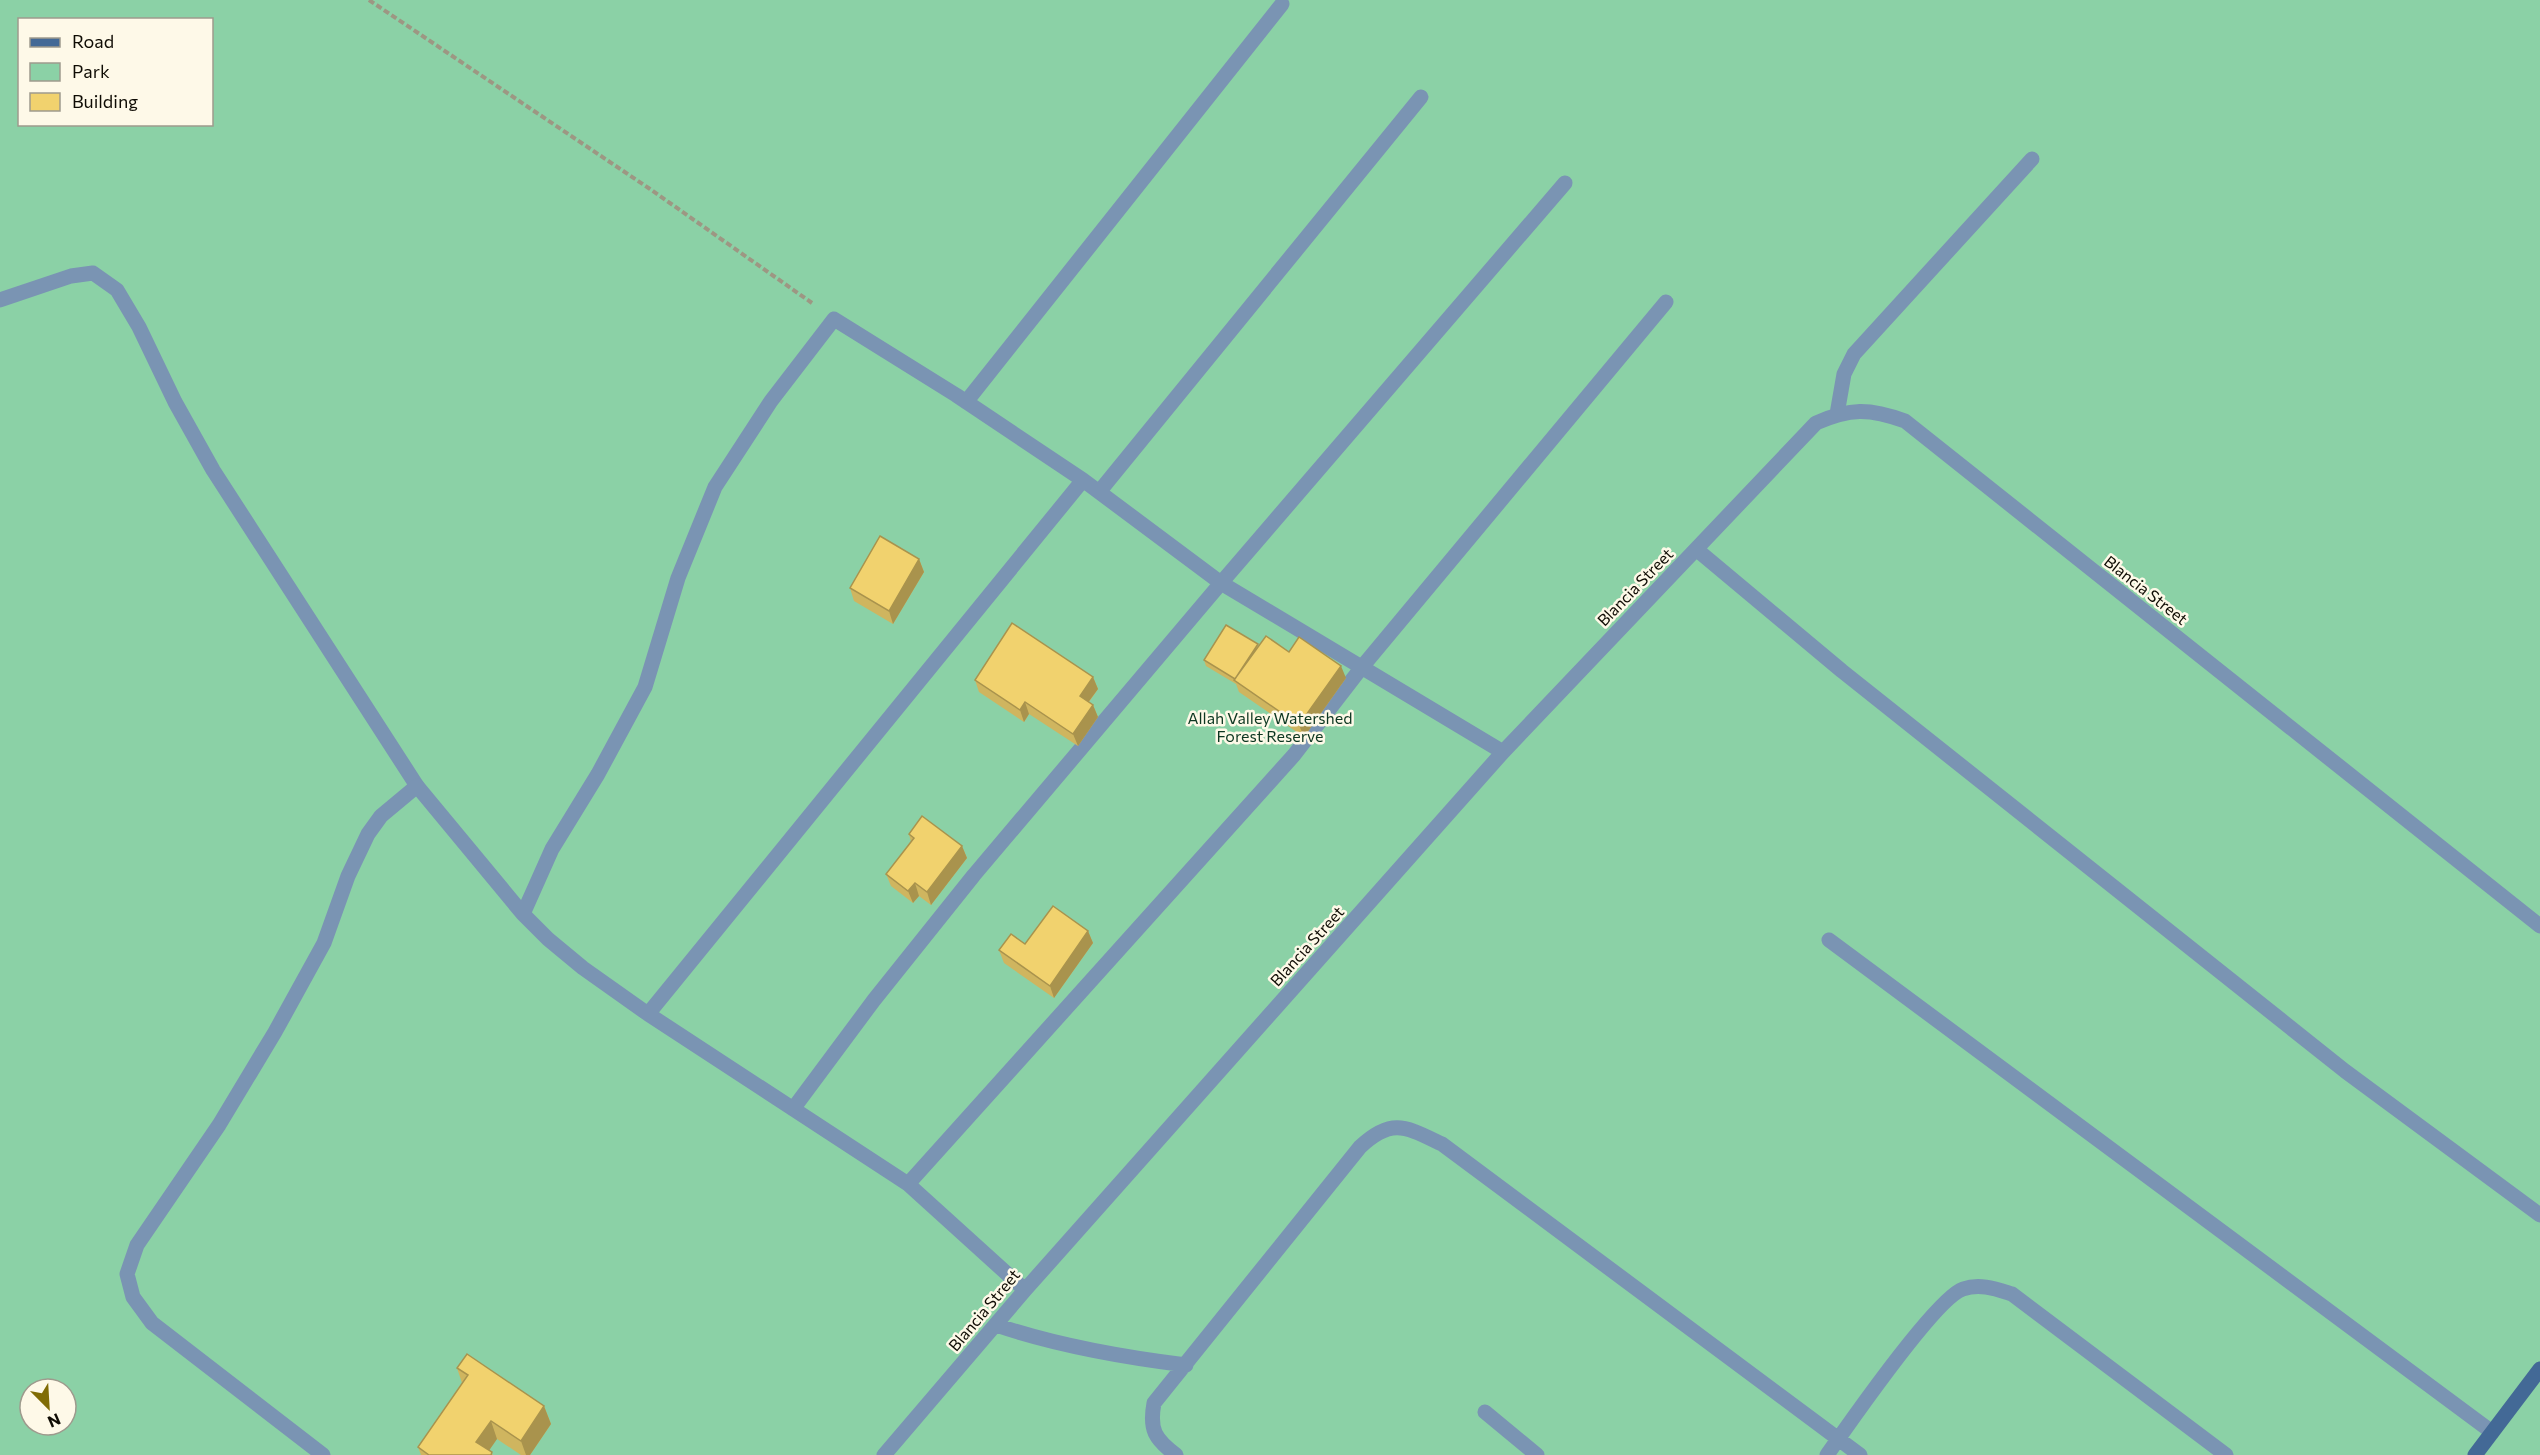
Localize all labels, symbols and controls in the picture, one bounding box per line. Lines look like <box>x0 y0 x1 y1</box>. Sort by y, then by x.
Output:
legend <box>18 18 213 126</box>
text: Road <box>72 30 114 52</box>
text: Park <box>72 60 110 82</box>
text: Building <box>72 90 138 112</box>
street label: Blancia Street <box>1593 544 1677 629</box>
street label: Blancia Street <box>2101 551 2192 628</box>
park label: Allah Valley Watershed Forest Reserve <box>1188 708 1352 745</box>
street label: Blancia Street <box>1266 902 1348 989</box>
street label: Blancia Street <box>944 1265 1024 1354</box>
north arrow <box>18 1377 78 1437</box>
text: N <box>45 1410 64 1432</box>

